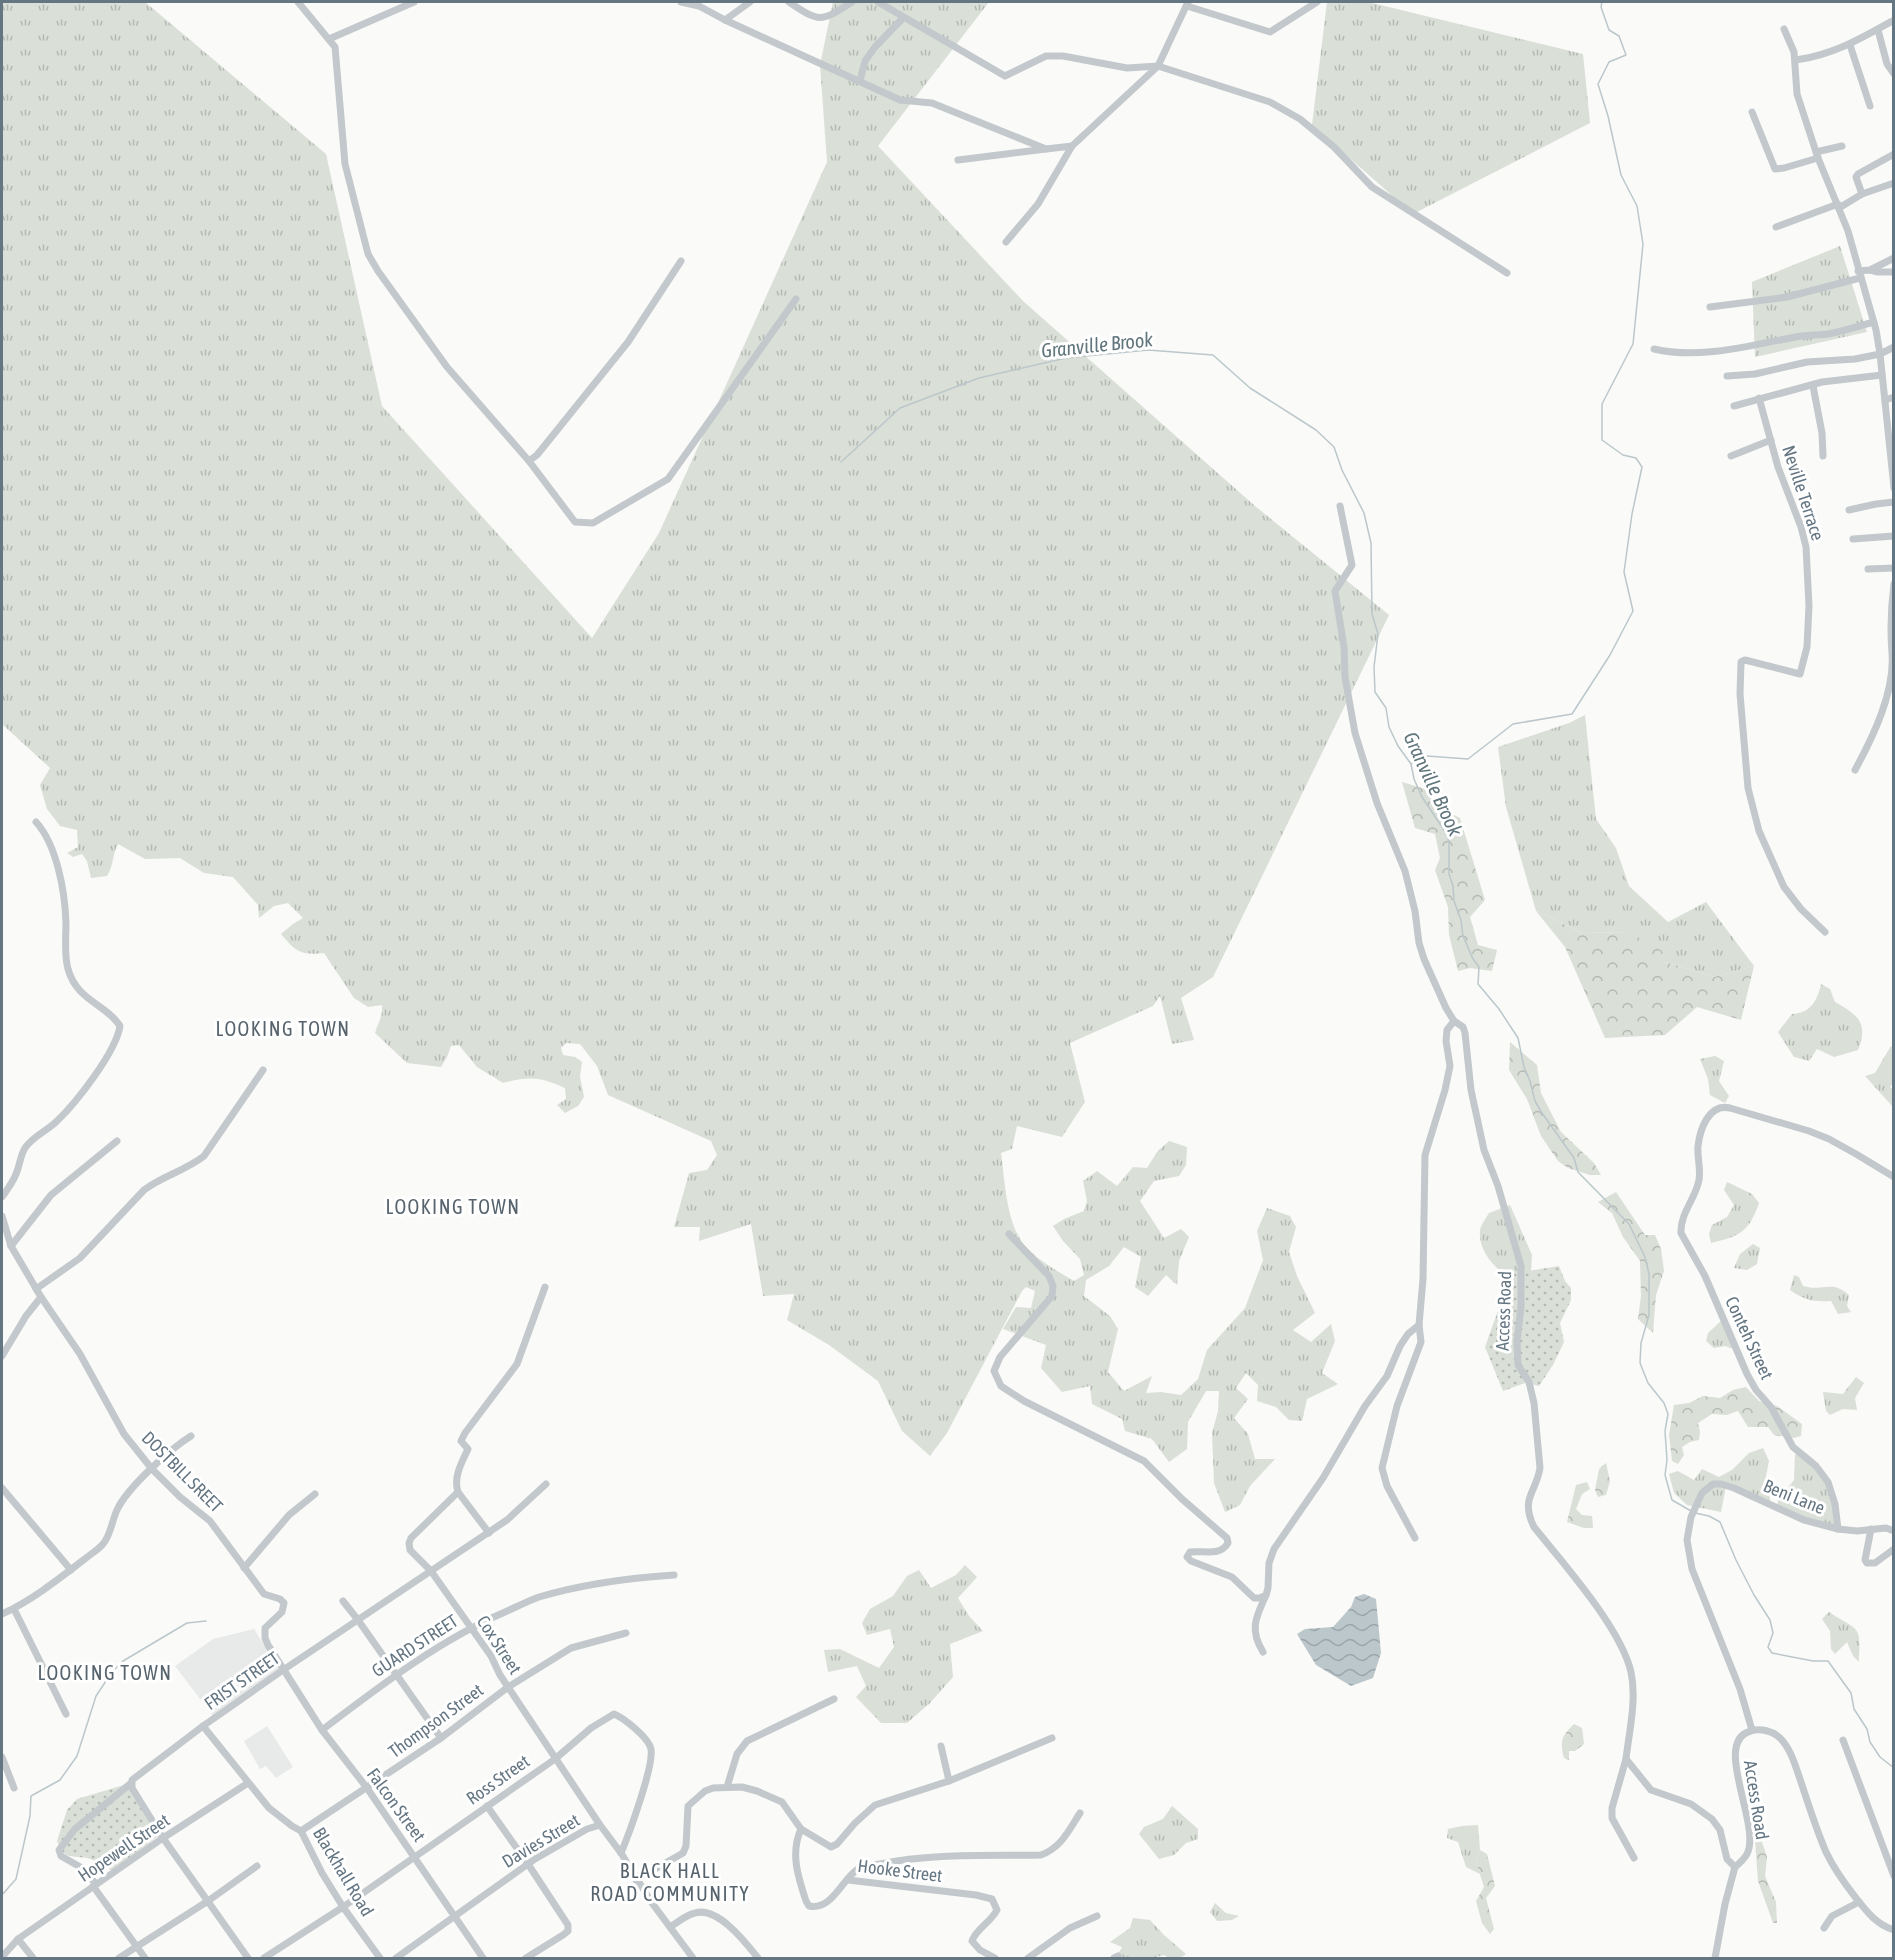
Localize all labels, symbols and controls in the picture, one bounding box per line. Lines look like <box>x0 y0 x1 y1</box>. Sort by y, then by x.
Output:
water label: Granville Brook <box>1040 327 1154 362</box>
street label: Neville Terrace <box>1778 443 1829 543</box>
water label: Granville Brook <box>1399 728 1468 840</box>
district label: LOOKING TOWN <box>216 1017 350 1040</box>
district label: LOOKING TOWN <box>386 1195 520 1218</box>
street label: Access Road <box>1492 1271 1515 1351</box>
street label: Conteh Street <box>1721 1293 1778 1383</box>
street label: DOSTBILL SREET <box>138 1427 227 1516</box>
street label: Beni Lane <box>1760 1475 1828 1518</box>
street label: GUARD STREET <box>368 1610 462 1681</box>
street label: Cox Street <box>473 1611 526 1678</box>
street label: FRIST STREET <box>200 1647 283 1714</box>
district label: LOOKING TOWN <box>38 1661 172 1684</box>
street label: Thompson Street <box>384 1679 487 1762</box>
street label: Ross Street <box>462 1750 533 1809</box>
street label: Access Road <box>1740 1759 1773 1841</box>
street label: Falcon Street <box>363 1764 430 1846</box>
street label: Hopewell Street <box>74 1809 173 1886</box>
street label: Davies Street <box>498 1809 583 1872</box>
street label: Blackhall Road <box>309 1824 378 1920</box>
street label: Hooke Street <box>857 1855 944 1886</box>
district label: BLACK HALL ROAD COMMUNITY <box>590 1859 750 1905</box>

